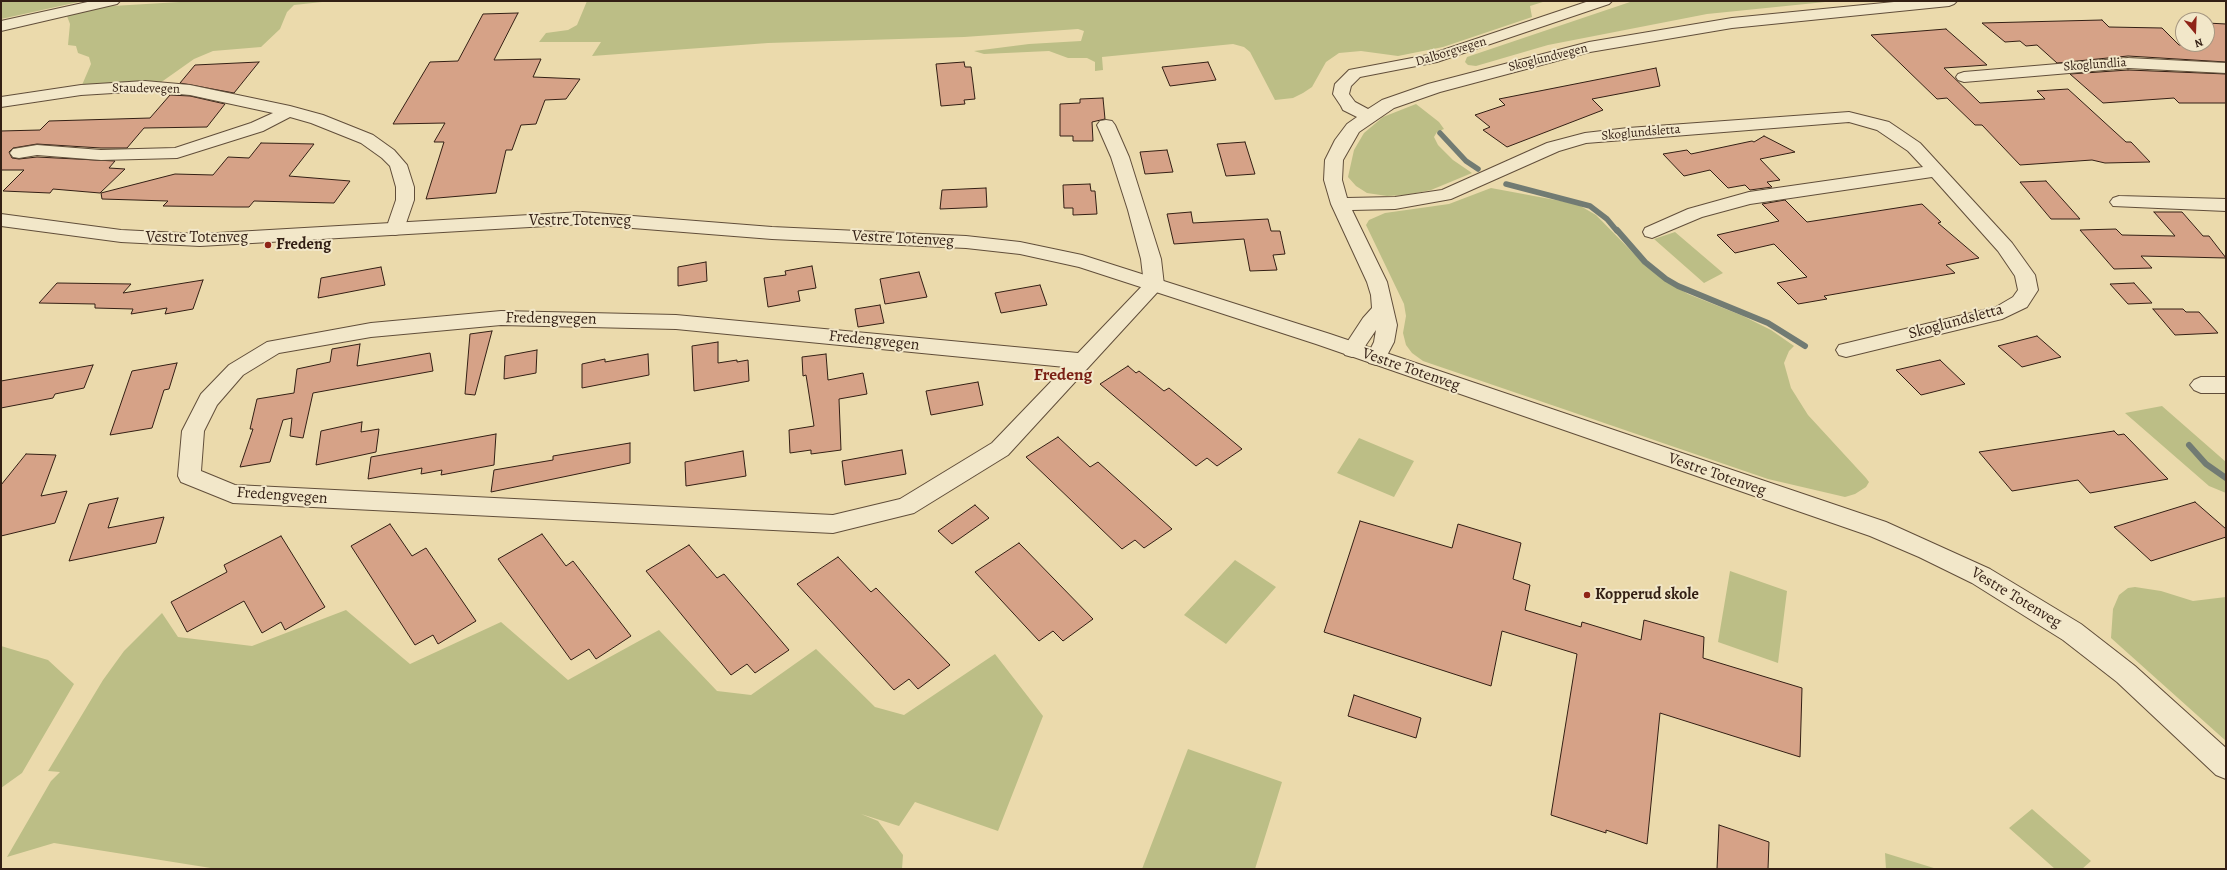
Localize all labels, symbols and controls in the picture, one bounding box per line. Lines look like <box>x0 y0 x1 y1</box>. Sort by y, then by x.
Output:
north arrow <box>2175 12 2215 52</box>
street label: Dalborgvegen <box>1413 34 1489 70</box>
text: N <box>2193 34 2205 51</box>
street label: Skoglundvegen <box>1507 41 1589 75</box>
street label: Skoglundlia <box>2063 55 2127 75</box>
street label: Staudevegen <box>112 81 180 97</box>
street label: Skoglundsletta <box>1601 122 1681 144</box>
street label: Vestre Totenveg <box>529 211 631 231</box>
street label: Vestre Totenveg <box>851 227 955 251</box>
street label: Vestre Totenveg <box>146 228 248 248</box>
place label: Fredeng <box>276 235 331 255</box>
marker: Fredeng <box>263 240 273 250</box>
street label: Skoglundsletta <box>1906 300 2006 344</box>
street label: Fredengvegen <box>505 309 597 329</box>
street label: Fredengvegen <box>828 327 920 355</box>
street label: Vestre Totenveg <box>1360 344 1462 396</box>
district label: Fredeng <box>1034 366 1092 386</box>
street label: Vestre Totenveg <box>1666 449 1768 501</box>
street label: Fredengvegen <box>236 483 328 509</box>
street label: Vestre Totenveg <box>1967 563 2065 633</box>
place label: Kopperud skole <box>1595 585 1699 605</box>
marker: Kopperud skole <box>1582 590 1592 600</box>

